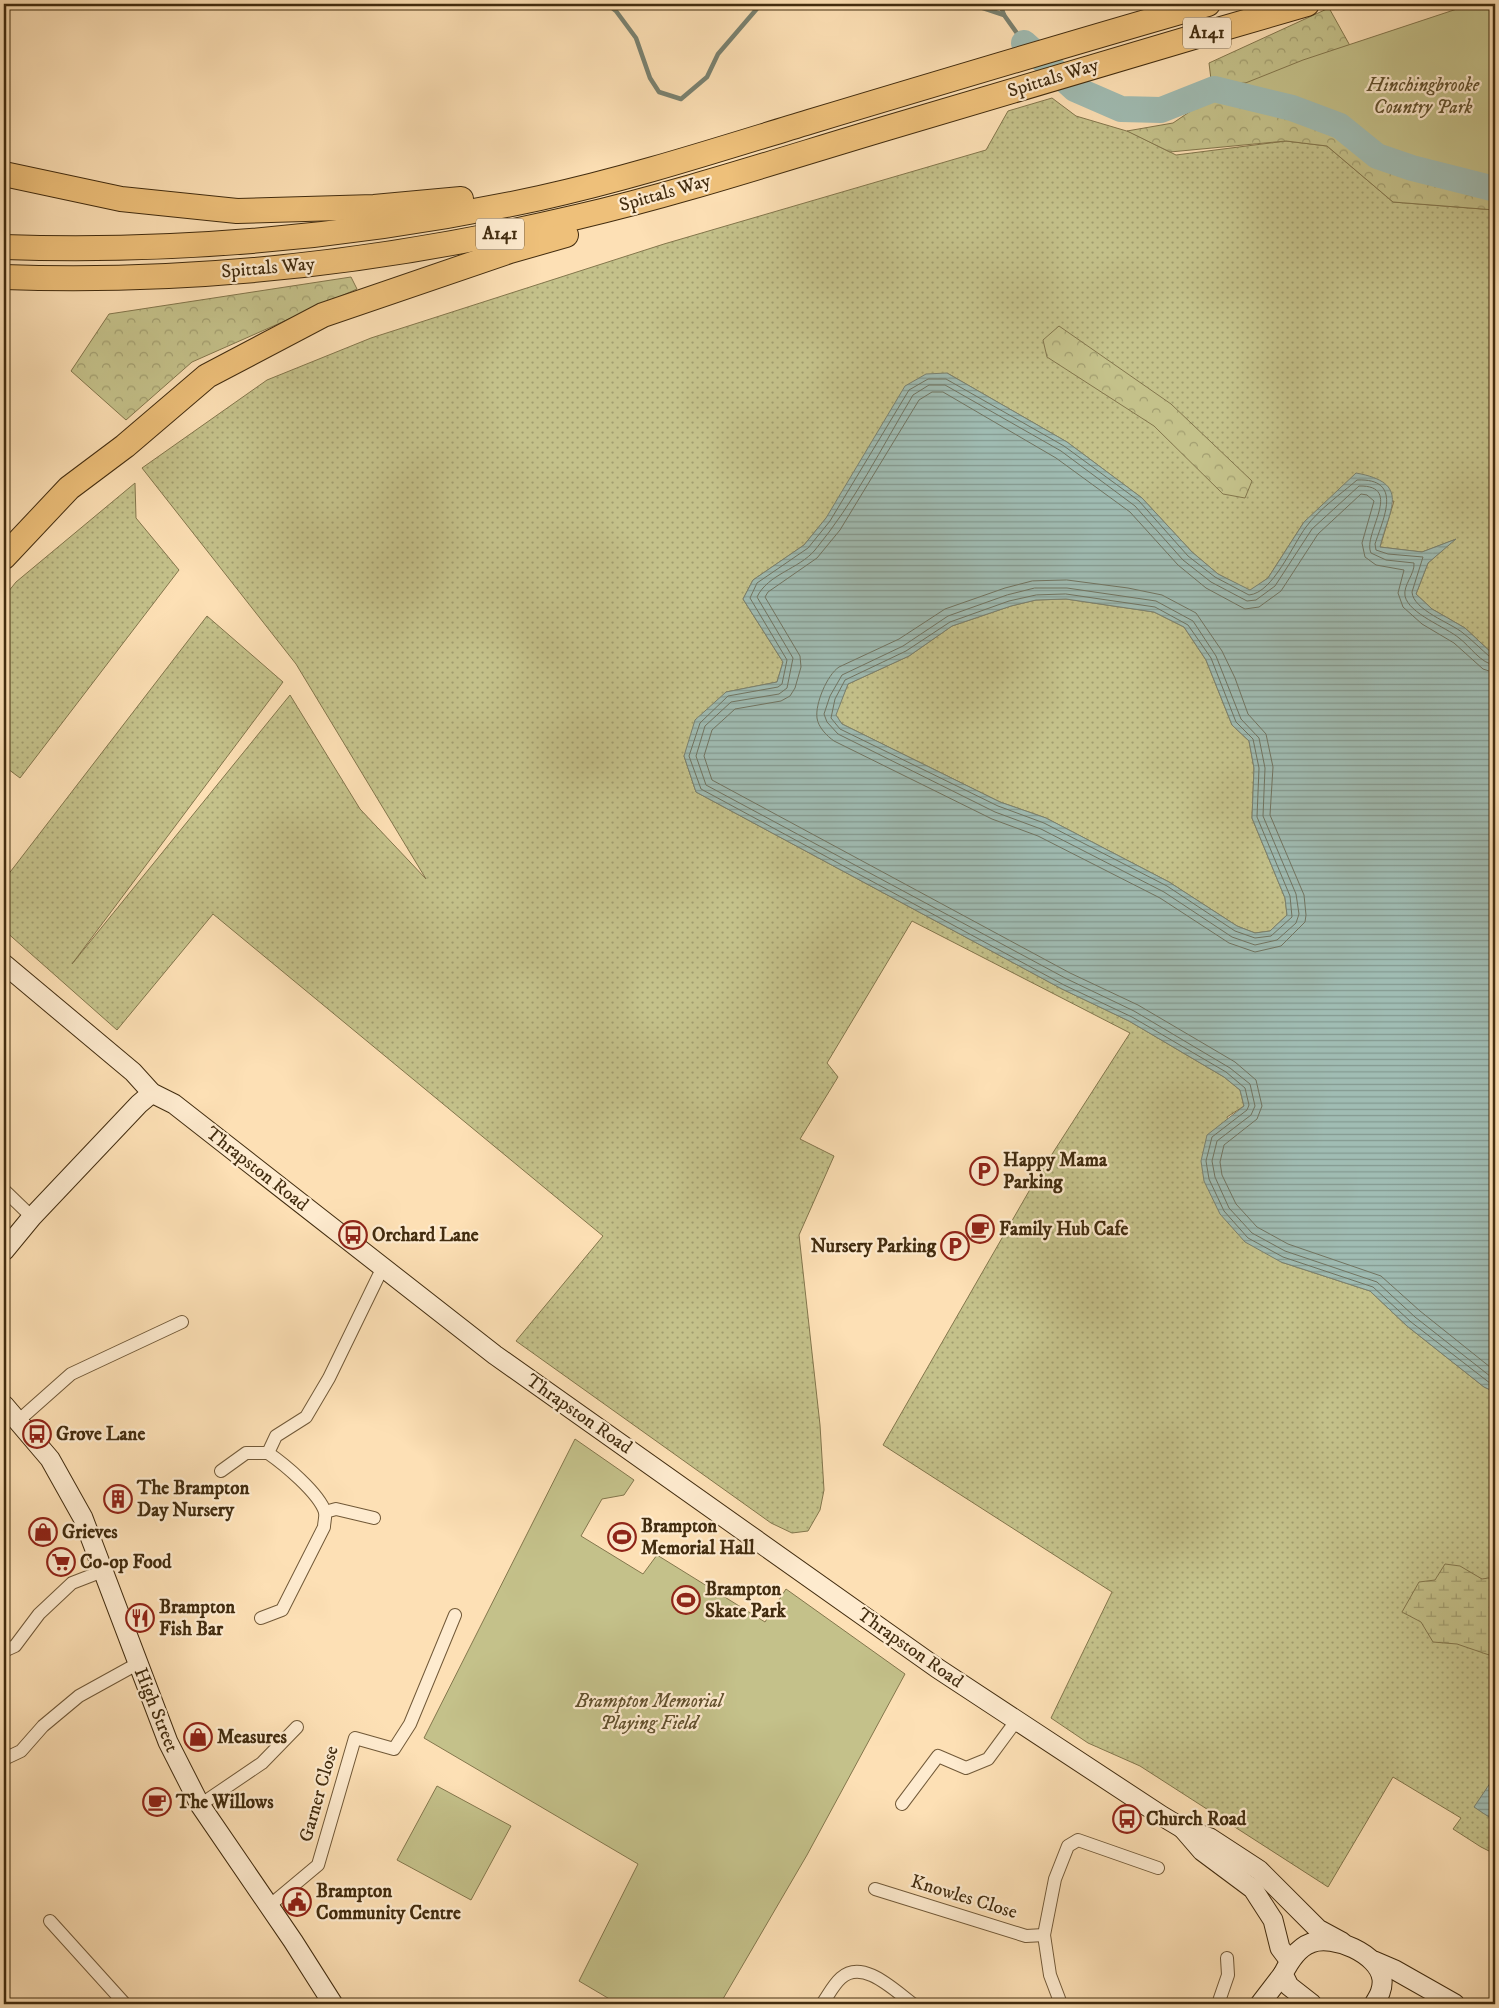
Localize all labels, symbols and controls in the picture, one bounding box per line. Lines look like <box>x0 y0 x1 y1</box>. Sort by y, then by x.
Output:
road number: A141 <box>1183 17 1231 48</box>
street label: Spittals Way <box>1005 53 1102 103</box>
park label: Hinchingbrooke Country Park <box>1366 74 1480 119</box>
street label: Spittals Way <box>617 169 714 217</box>
road number: A141 <box>476 218 524 250</box>
street label: Spittals Way <box>220 252 317 284</box>
street label: Thrapston Road <box>201 1122 313 1217</box>
place label: Happy Mama Parking <box>1003 1149 1108 1194</box>
parking icon: Happy Mama Parking <box>969 1156 999 1186</box>
cafe icon: Family Hub Cafe <box>965 1214 995 1244</box>
place label: Family Hub Cafe <box>999 1218 1128 1241</box>
bus stop icon: Orchard Lane <box>338 1220 368 1250</box>
place label: Orchard Lane <box>372 1224 479 1247</box>
parking icon: Nursery Parking <box>940 1231 970 1261</box>
place label: Nursery Parking <box>811 1235 937 1258</box>
street label: Thrapston Road <box>522 1369 637 1459</box>
bus stop icon: Grove Lane <box>22 1419 52 1449</box>
place label: Grove Lane <box>56 1423 145 1446</box>
place label: The Brampton Day Nursery <box>136 1477 250 1522</box>
building icon: The Brampton Day Nursery <box>103 1484 133 1514</box>
place label: Brampton Memorial Hall <box>641 1515 755 1560</box>
shop icon: Grieves <box>28 1517 58 1547</box>
place label: Grieves <box>62 1521 118 1544</box>
sports icon: Brampton Memorial Hall <box>607 1522 637 1552</box>
supermarket icon: Co-op Food <box>46 1547 76 1577</box>
place label: Co-op Food <box>80 1551 172 1574</box>
place label: Brampton Skate Park <box>705 1578 787 1623</box>
sports icon: Brampton Skate Park <box>671 1585 701 1615</box>
place label: Brampton Fish Bar <box>159 1596 236 1641</box>
restaurant icon: Brampton Fish Bar <box>125 1603 155 1633</box>
street label: Thrapston Road <box>853 1603 968 1693</box>
street label: High Street <box>129 1664 183 1756</box>
park label: Brampton Memorial Playing Field <box>574 1690 725 1735</box>
shop icon: Measures <box>183 1722 213 1752</box>
place label: Measures <box>217 1726 287 1749</box>
street label: Garner Close <box>294 1743 344 1845</box>
cafe icon: The Willows <box>142 1787 172 1817</box>
place label: The Willows <box>175 1791 274 1814</box>
bus stop icon: Church Road <box>1112 1804 1142 1834</box>
place label: Church Road <box>1146 1808 1247 1831</box>
street label: Knowles Close <box>908 1870 1020 1924</box>
place label: Brampton Community Centre <box>316 1880 461 1925</box>
public building icon: Brampton Community Centre <box>282 1887 312 1917</box>

